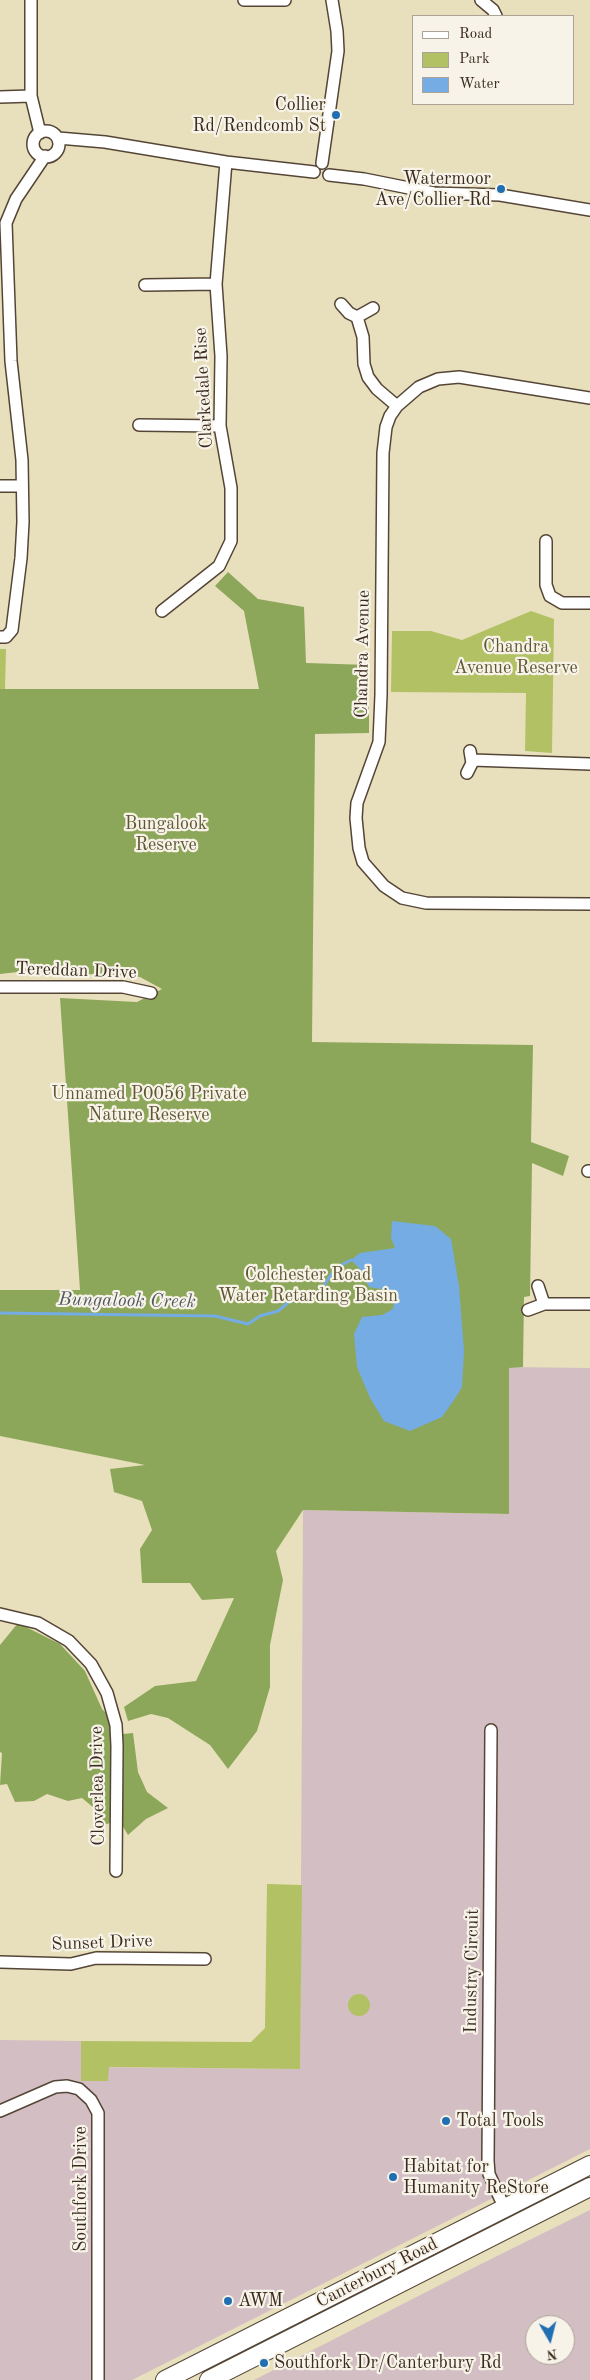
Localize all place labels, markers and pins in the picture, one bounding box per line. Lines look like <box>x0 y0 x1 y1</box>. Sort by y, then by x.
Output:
place label: Collier Rd/Rendcomb St <box>193 94 326 136</box>
marker: Collier Rd/Rendcomb St <box>330 109 342 121</box>
place label: Watermoor Ave/Collier Rd <box>375 168 491 210</box>
marker: Watermoor Ave/Collier Rd <box>495 183 507 195</box>
place label: Total Tools <box>456 2110 544 2132</box>
marker: Total Tools <box>440 2115 452 2127</box>
place label: Habitat for Humanity ReStore <box>403 2156 549 2198</box>
marker: Habitat for Humanity ReStore <box>387 2171 399 2183</box>
place label: AWM <box>238 2290 283 2312</box>
marker: AWM <box>222 2295 234 2307</box>
place label: Southfork Dr/Canterbury Rd <box>274 2352 502 2374</box>
marker: Southfork Dr/Canterbury Rd <box>258 2357 270 2369</box>

